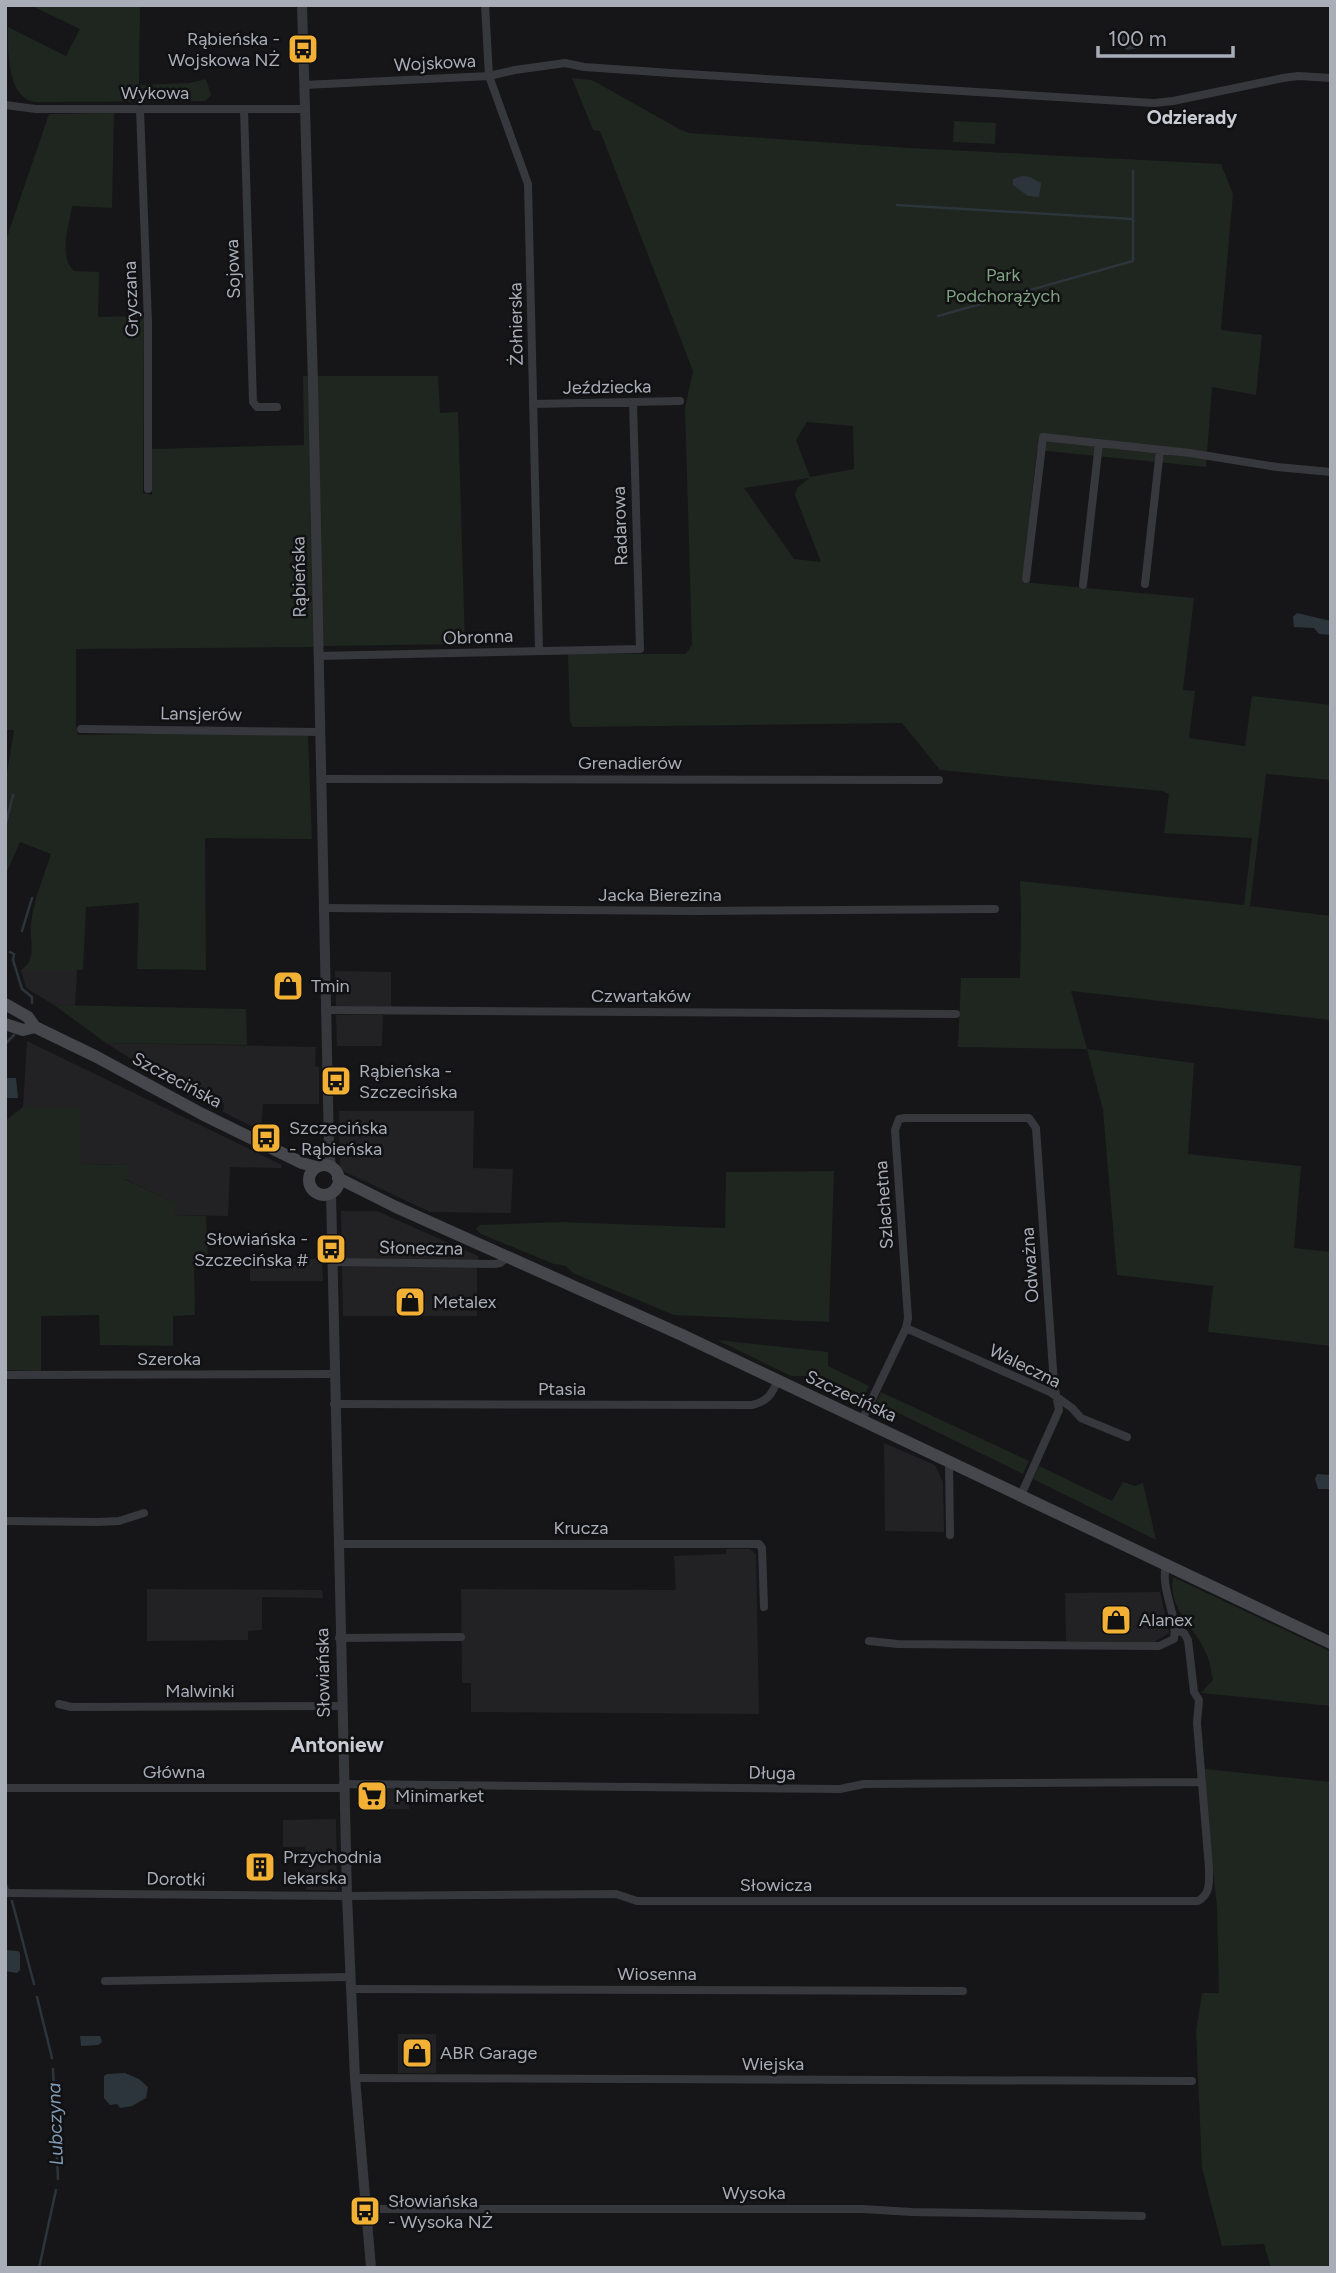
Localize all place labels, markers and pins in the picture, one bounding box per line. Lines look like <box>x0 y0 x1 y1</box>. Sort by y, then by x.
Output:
place label: Rąbieńska - Wojskowa NŻ <box>168 28 280 71</box>
bus stop icon: Rąbieńska - Wojskowa NŻ <box>286 32 320 66</box>
shop icon: Tmin <box>271 969 305 1003</box>
place label: Tmin <box>311 975 350 997</box>
place label: Rąbieńska - Szczecińska <box>359 1060 457 1103</box>
bus stop icon: Rąbieńska - Szczecińska <box>319 1064 353 1098</box>
place label: Szczecińska - Rąbieńska <box>289 1117 387 1160</box>
bus stop icon: Szczecińska - Rąbieńska <box>249 1121 283 1155</box>
place label: Słowiańska - Szczecińska # <box>194 1228 309 1271</box>
bus stop icon: Słowiańska - Szczecińska # <box>314 1232 348 1266</box>
shop icon: Metalex <box>393 1285 427 1319</box>
place label: Metalex <box>433 1291 497 1313</box>
shop icon: Alanex <box>1099 1603 1133 1637</box>
place label: Alanex <box>1139 1609 1193 1631</box>
supermarket icon: Minimarket <box>355 1779 389 1813</box>
place label: Minimarket <box>395 1785 485 1807</box>
place label: Przychodnia lekarska <box>283 1846 382 1889</box>
building icon: Przychodnia lekarska <box>243 1850 277 1884</box>
shop icon: ABR Garage <box>400 2036 434 2070</box>
place label: ABR Garage <box>440 2042 538 2064</box>
place label: Słowiańska - Wysoka NŻ <box>388 2190 493 2233</box>
bus stop icon: Słowiańska - Wysoka NŻ <box>348 2194 382 2228</box>

